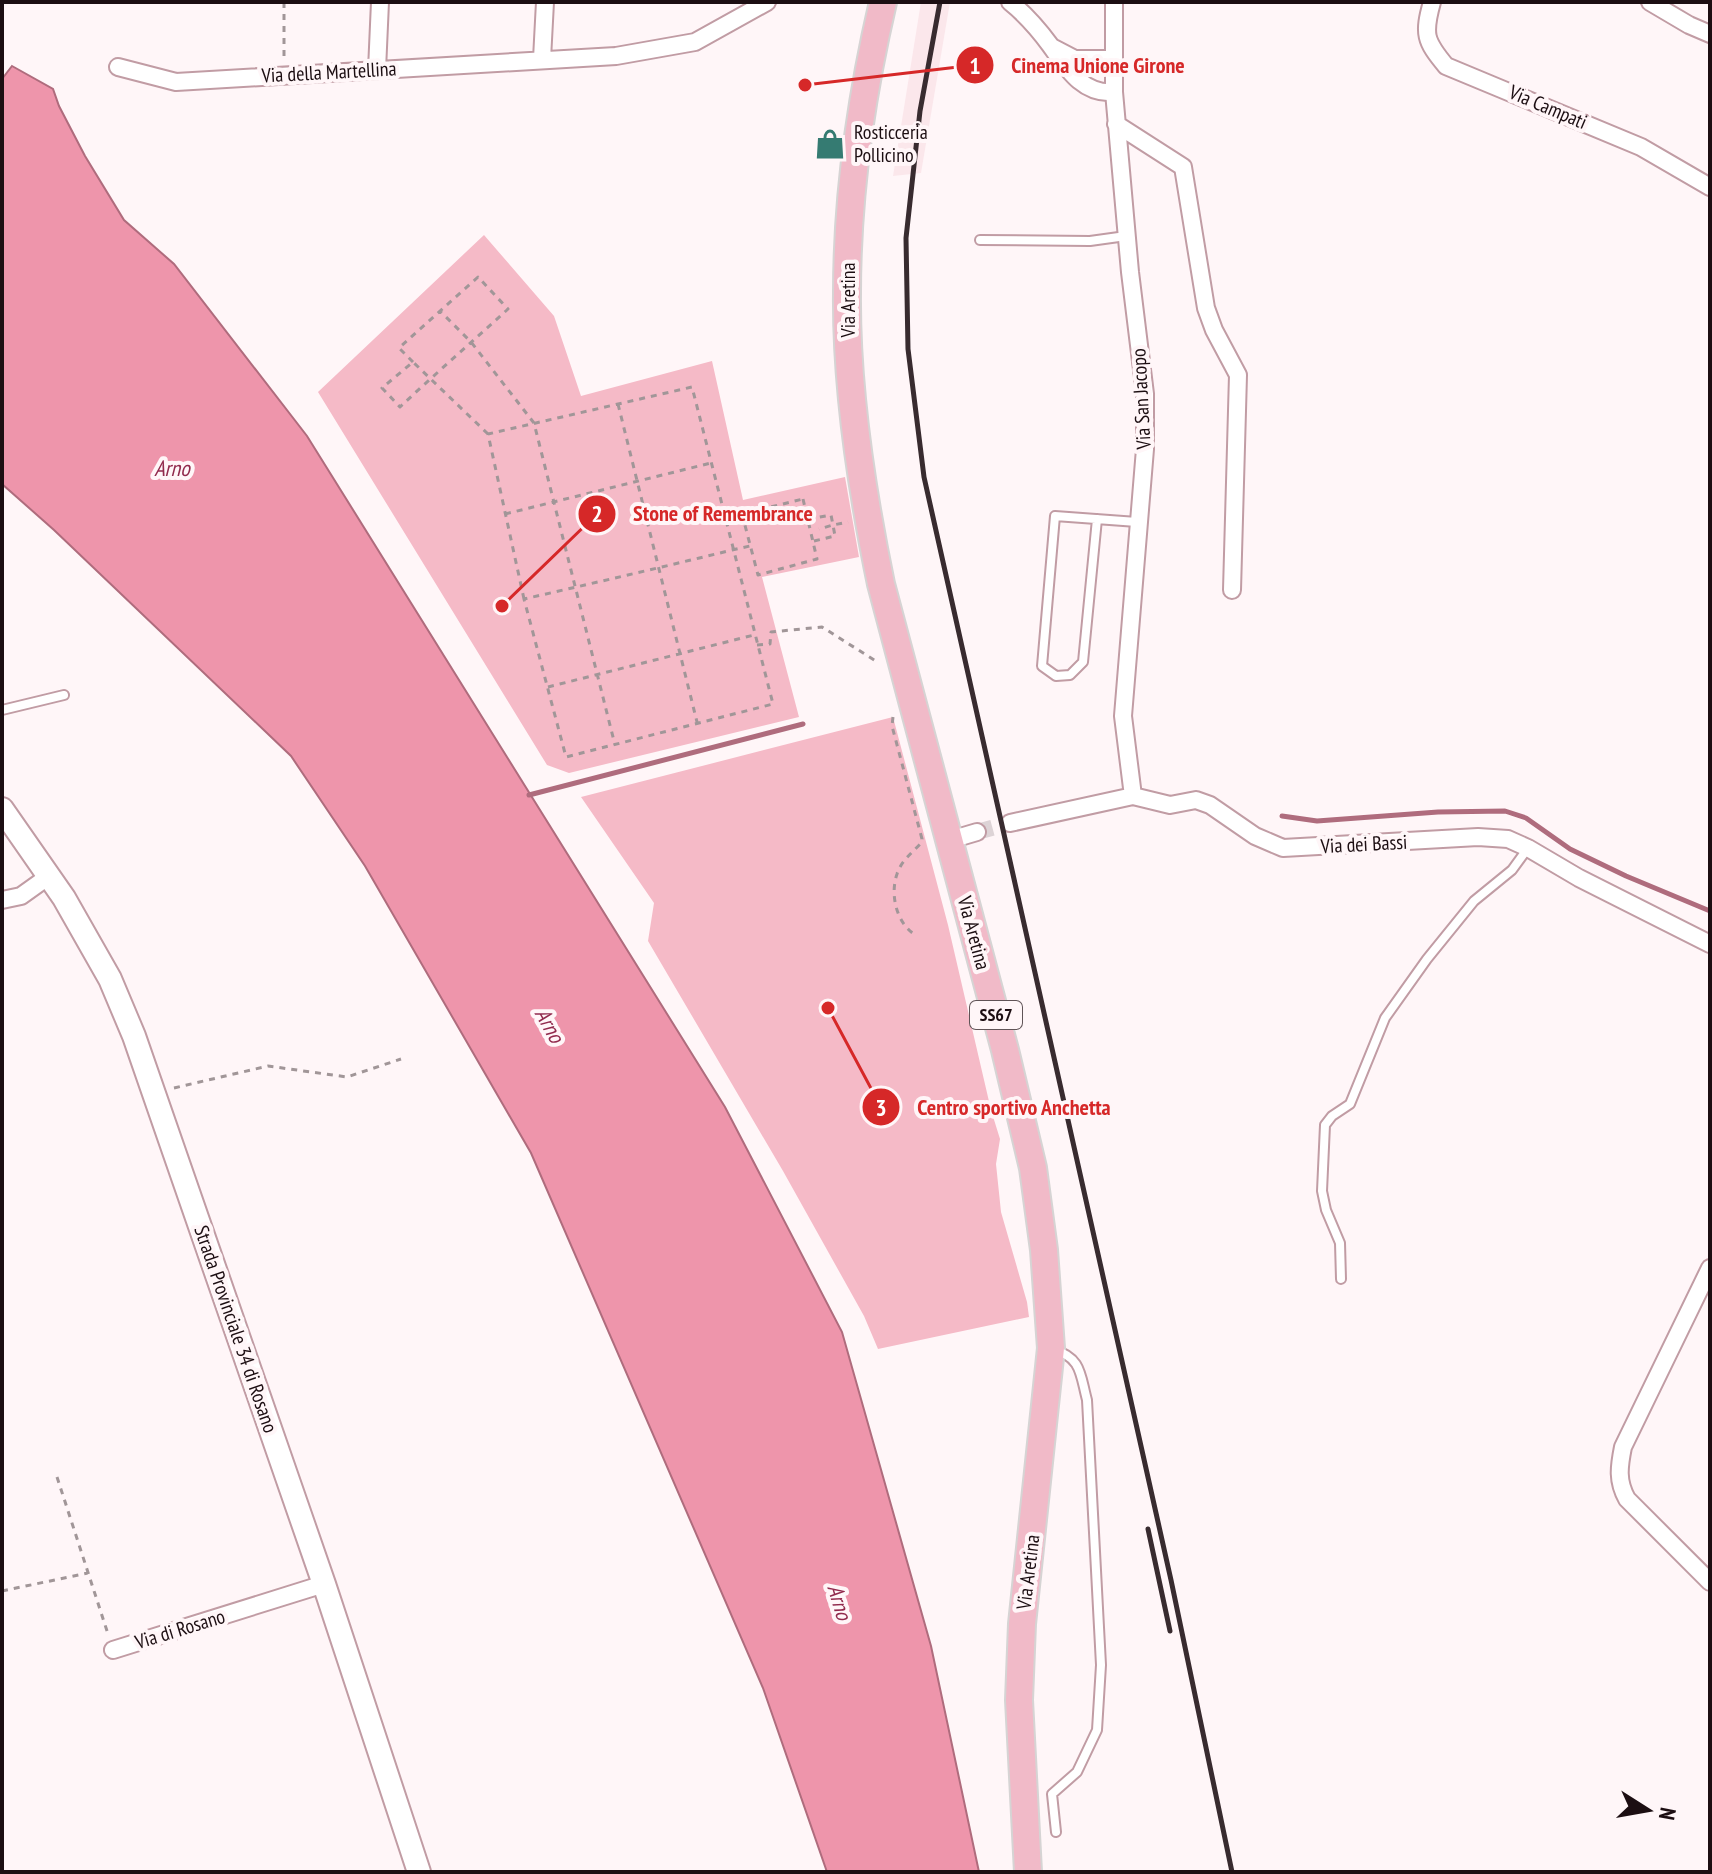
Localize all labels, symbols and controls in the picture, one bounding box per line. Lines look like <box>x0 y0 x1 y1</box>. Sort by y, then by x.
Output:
callout: Cinema Unione Girone <box>955 42 1201 88</box>
text: 1 <box>969 50 981 81</box>
text: Cinema Unione Girone <box>1011 51 1185 79</box>
street label: Via della Martellina <box>260 55 397 89</box>
street label: Via Campati <box>1504 79 1591 135</box>
place label: Rosticceria Pollicino <box>854 119 928 168</box>
shop icon: Rosticceria Pollicino <box>813 127 847 161</box>
street label: Via Aretina <box>835 262 861 339</box>
street label: Via San Jacopo <box>1125 348 1157 451</box>
water label: Arno <box>154 454 191 482</box>
callout: Stone of Remembrance <box>577 491 829 537</box>
text: 2 <box>591 498 603 529</box>
text: Stone of Remembrance <box>633 499 813 527</box>
street label: Via dei Bassi <box>1319 829 1408 859</box>
street label: Via Aretina <box>951 892 996 973</box>
road number: SS67 <box>970 1001 1022 1029</box>
water label: Arno <box>529 1003 572 1049</box>
callout: Centro sportivo Anchetta <box>861 1084 1127 1130</box>
text: 3 <box>875 1092 887 1123</box>
text: Centro sportivo Anchetta <box>917 1093 1111 1121</box>
street label: Strada Provinciale 34 di Rosano <box>188 1222 284 1436</box>
street label: Via Aretina <box>1010 1533 1045 1612</box>
water label: Arno <box>821 1581 859 1625</box>
street label: Via di Rosano <box>131 1603 228 1655</box>
north arrow <box>1608 1770 1688 1850</box>
text: N <box>1653 1805 1683 1822</box>

